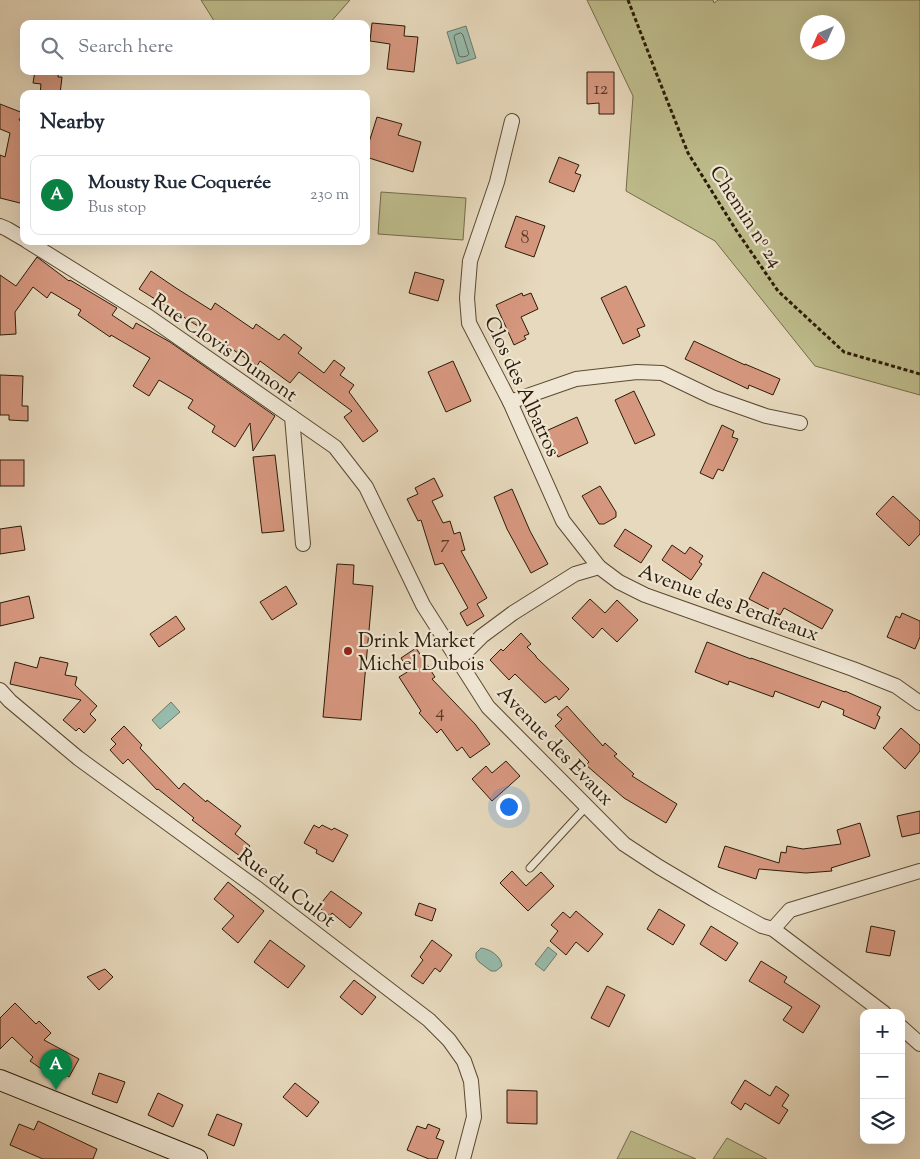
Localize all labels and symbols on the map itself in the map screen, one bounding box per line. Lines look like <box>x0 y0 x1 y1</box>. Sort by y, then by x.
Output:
north arrow <box>800 15 845 60</box>
house number: 12 <box>594 77 609 103</box>
street label: Chemin nᵒ 24 <box>701 161 789 274</box>
house number: 8 <box>521 226 530 252</box>
street label: Rue Clovis Dumont <box>145 288 303 410</box>
street label: Clos des Albatros <box>475 312 566 462</box>
house number: 7 <box>440 531 450 557</box>
street label: Avenue des Perdreaux <box>634 558 823 651</box>
place label: Drink Market Michel Dubois <box>358 628 484 680</box>
marker: Drink Market Michel Dubois <box>342 645 354 657</box>
street label: Avenue des Evaux <box>489 680 619 814</box>
house number: 4 <box>435 700 445 726</box>
your location <box>496 794 522 820</box>
street label: Rue du Culot <box>230 842 341 936</box>
pin: A <box>40 1049 72 1090</box>

